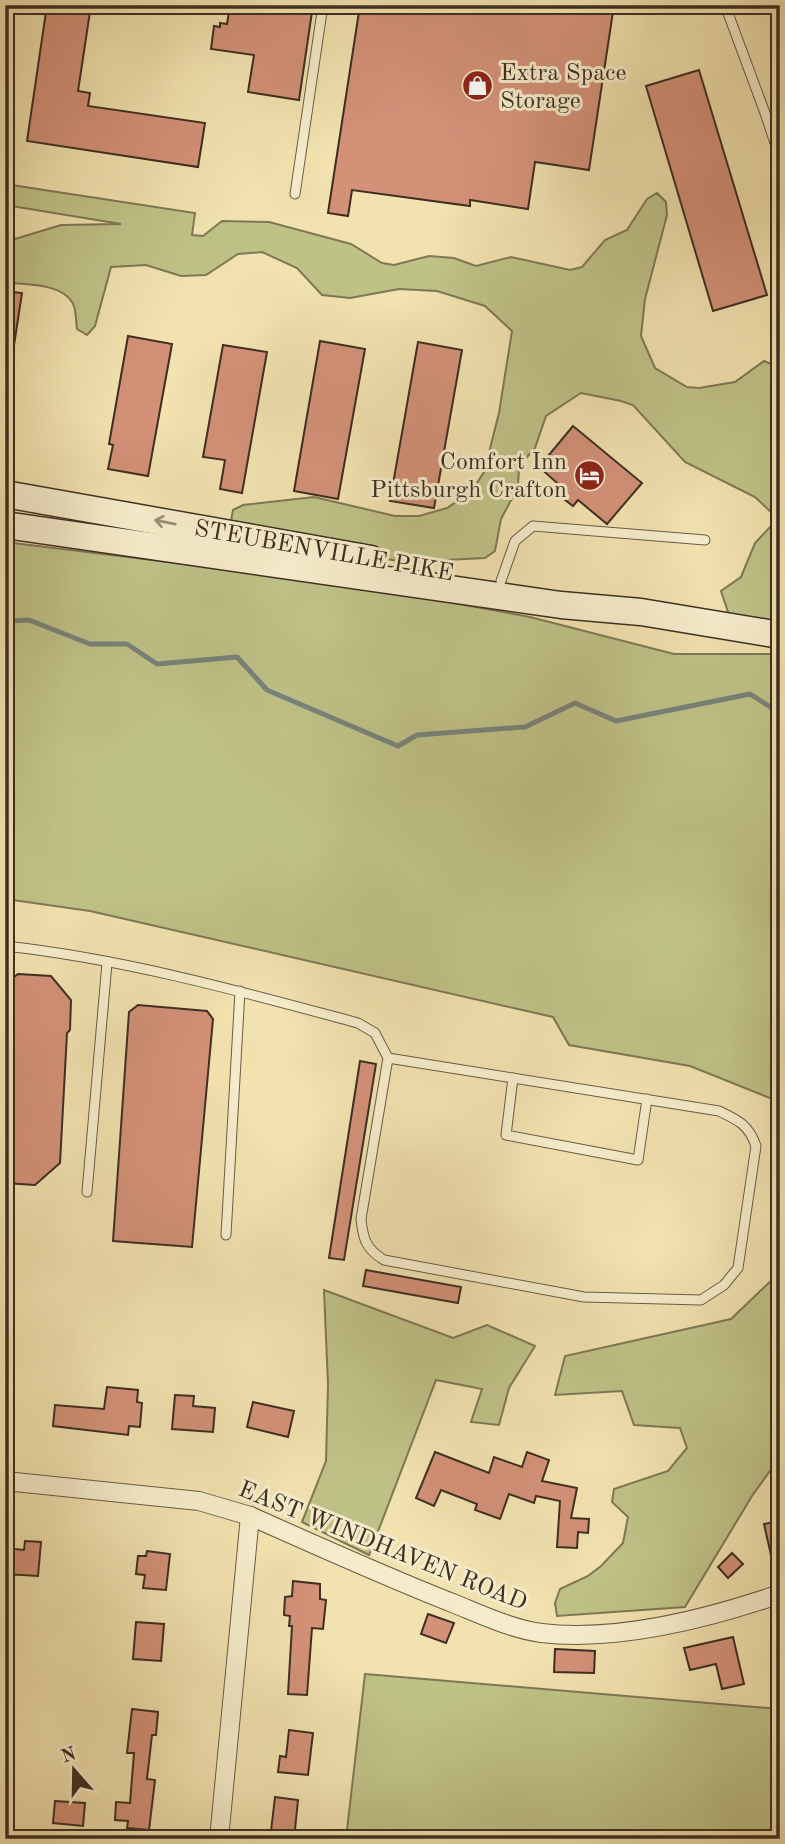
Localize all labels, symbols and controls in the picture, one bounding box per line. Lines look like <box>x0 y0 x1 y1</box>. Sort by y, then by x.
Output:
place label: Extra Space Storage <box>500 62 627 114</box>
shop icon: Extra Space Storage <box>460 69 494 103</box>
place label: Comfort Inn Pittsburgh Crafton <box>370 451 567 503</box>
hotel icon: Comfort Inn Pittsburgh Crafton <box>573 458 607 492</box>
one-way arrow <box>154 515 177 529</box>
street label: STEUBENVILLE PIKE <box>192 517 455 587</box>
street label: EAST WINDHAVEN ROAD <box>234 1478 530 1616</box>
north arrow <box>38 1736 108 1806</box>
text: N <box>59 1745 80 1768</box>

